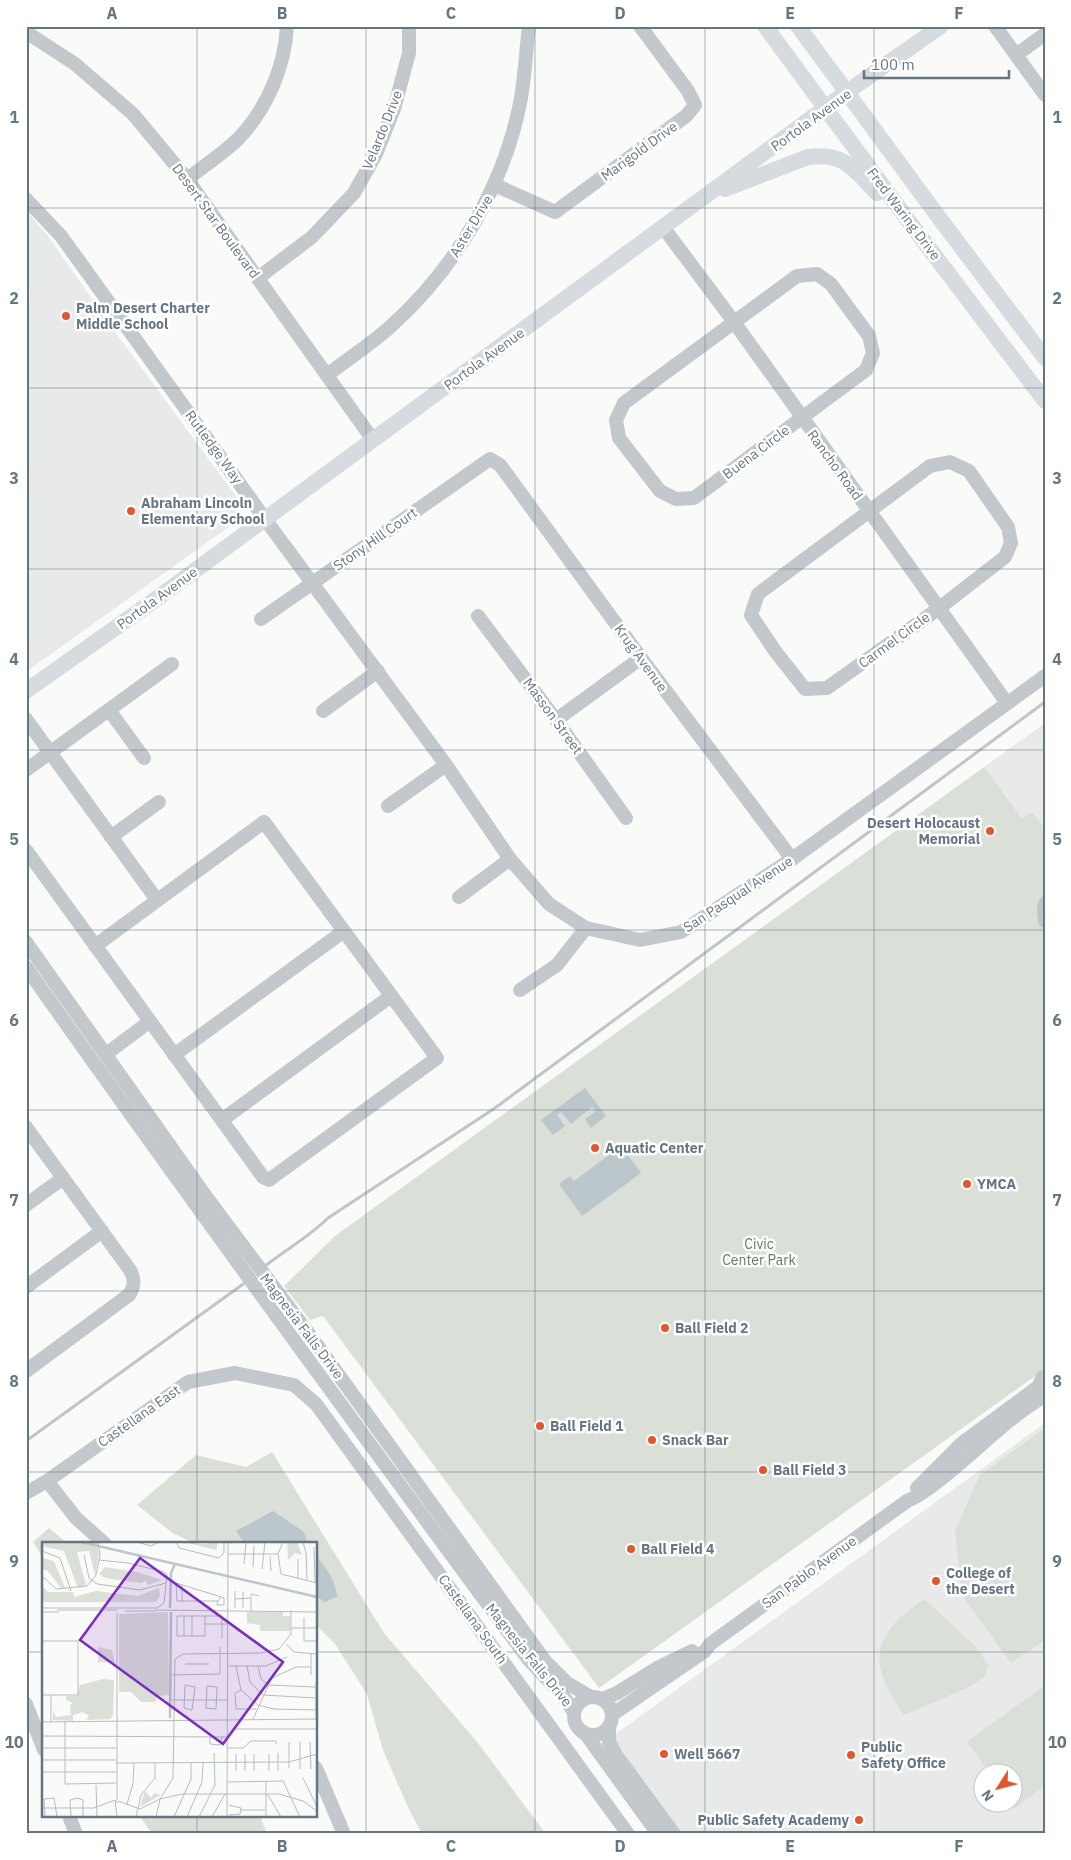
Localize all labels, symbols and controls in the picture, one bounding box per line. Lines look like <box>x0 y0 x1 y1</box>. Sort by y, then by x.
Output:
text: A <box>107 3 118 23</box>
text: B <box>277 3 288 23</box>
text: C <box>446 3 456 23</box>
text: D <box>614 3 626 23</box>
text: E <box>785 3 795 23</box>
text: F <box>954 3 964 23</box>
scale bar <box>864 48 1008 80</box>
text: 100 m <box>871 55 915 74</box>
street label: Portola Avenue <box>767 85 855 155</box>
street label: Velardo Drive <box>358 87 406 172</box>
text: 1 <box>9 107 19 127</box>
text: 1 <box>1052 107 1062 127</box>
street label: Marigold Drive <box>597 117 681 185</box>
street label: Desert Star Boulevard <box>168 160 264 282</box>
street label: Fred Waring Drive <box>863 164 945 264</box>
street label: Aster Drive <box>445 191 497 260</box>
text: 2 <box>9 288 19 308</box>
text: 2 <box>1052 288 1062 308</box>
place label: Palm Desert Charter Middle School <box>76 299 210 333</box>
marker: Palm Desert Charter Middle School <box>60 310 72 322</box>
street label: Portola Avenue <box>440 324 528 394</box>
street label: Rutledge Way <box>181 407 247 487</box>
street label: Buena Circle <box>719 421 793 483</box>
street label: Rancho Road <box>803 426 867 504</box>
text: 3 <box>9 468 19 488</box>
text: 3 <box>1052 468 1062 488</box>
place label: Abraham Lincoln Elementary School <box>141 494 265 528</box>
street label: Stony Hill Court <box>330 504 420 574</box>
marker: Abraham Lincoln Elementary School <box>125 505 137 517</box>
street label: Portola Avenue <box>113 563 201 633</box>
street label: Carmel Circle <box>855 608 934 672</box>
street label: Krug Avenue <box>610 621 672 696</box>
text: 4 <box>9 649 19 669</box>
text: 4 <box>1052 649 1062 669</box>
street label: Masson Street <box>519 674 587 758</box>
place label: Desert Holocaust Memorial <box>867 814 980 848</box>
marker: Desert Holocaust Memorial <box>984 825 996 837</box>
text: 5 <box>9 829 19 849</box>
text: 5 <box>1052 829 1062 849</box>
street label: San Pasqual Avenue <box>680 852 796 936</box>
text: 6 <box>9 1010 19 1030</box>
text: 6 <box>1052 1010 1062 1030</box>
place label: Aquatic Center <box>605 1139 704 1157</box>
marker: Aquatic Center <box>589 1142 601 1154</box>
place label: YMCA <box>977 1175 1017 1193</box>
marker: YMCA <box>961 1178 973 1190</box>
text: 7 <box>9 1190 19 1210</box>
text: 7 <box>1052 1190 1062 1210</box>
park label: Civic Center Park <box>722 1235 796 1269</box>
street label: Magnesia Falls Drive <box>256 1270 348 1383</box>
place label: Ball Field 2 <box>675 1319 749 1337</box>
marker: Ball Field 2 <box>659 1322 671 1334</box>
text: 8 <box>9 1371 19 1391</box>
text: 8 <box>1052 1371 1062 1391</box>
street label: Castellana East <box>94 1381 184 1451</box>
place label: Ball Field 1 <box>550 1417 624 1435</box>
marker: Ball Field 1 <box>534 1420 546 1432</box>
place label: Snack Bar <box>662 1431 729 1449</box>
marker: Snack Bar <box>646 1434 658 1446</box>
place label: Ball Field 3 <box>773 1461 847 1479</box>
marker: Ball Field 3 <box>757 1464 769 1476</box>
street label: San Pablo Avenue <box>758 1531 860 1612</box>
place label: Ball Field 4 <box>641 1540 715 1558</box>
inset map <box>42 1542 318 1818</box>
marker: Ball Field 4 <box>625 1543 637 1555</box>
text: 9 <box>9 1551 19 1571</box>
text: 9 <box>1052 1551 1062 1571</box>
place label: College of the Desert <box>946 1564 1015 1598</box>
street label: Castellana South <box>435 1571 511 1667</box>
marker: College of the Desert <box>930 1575 942 1587</box>
street label: Magnesia Falls Drive <box>482 1600 576 1711</box>
text: 10 <box>4 1732 24 1752</box>
text: 10 <box>1047 1732 1067 1752</box>
place label: Public Safety Office <box>861 1738 946 1772</box>
place label: Well 5667 <box>674 1745 740 1763</box>
marker: Well 5667 <box>658 1748 670 1760</box>
marker: Public Safety Office <box>845 1749 857 1761</box>
north arrow <box>974 1762 1024 1812</box>
text: N <box>977 1786 998 1805</box>
place label: Public Safety Academy <box>697 1811 850 1829</box>
marker: Public Safety Academy <box>853 1814 865 1826</box>
text: A <box>107 1836 118 1856</box>
text: B <box>277 1836 288 1856</box>
text: C <box>446 1836 456 1856</box>
text: D <box>614 1836 626 1856</box>
text: E <box>785 1836 795 1856</box>
text: F <box>954 1836 964 1856</box>

